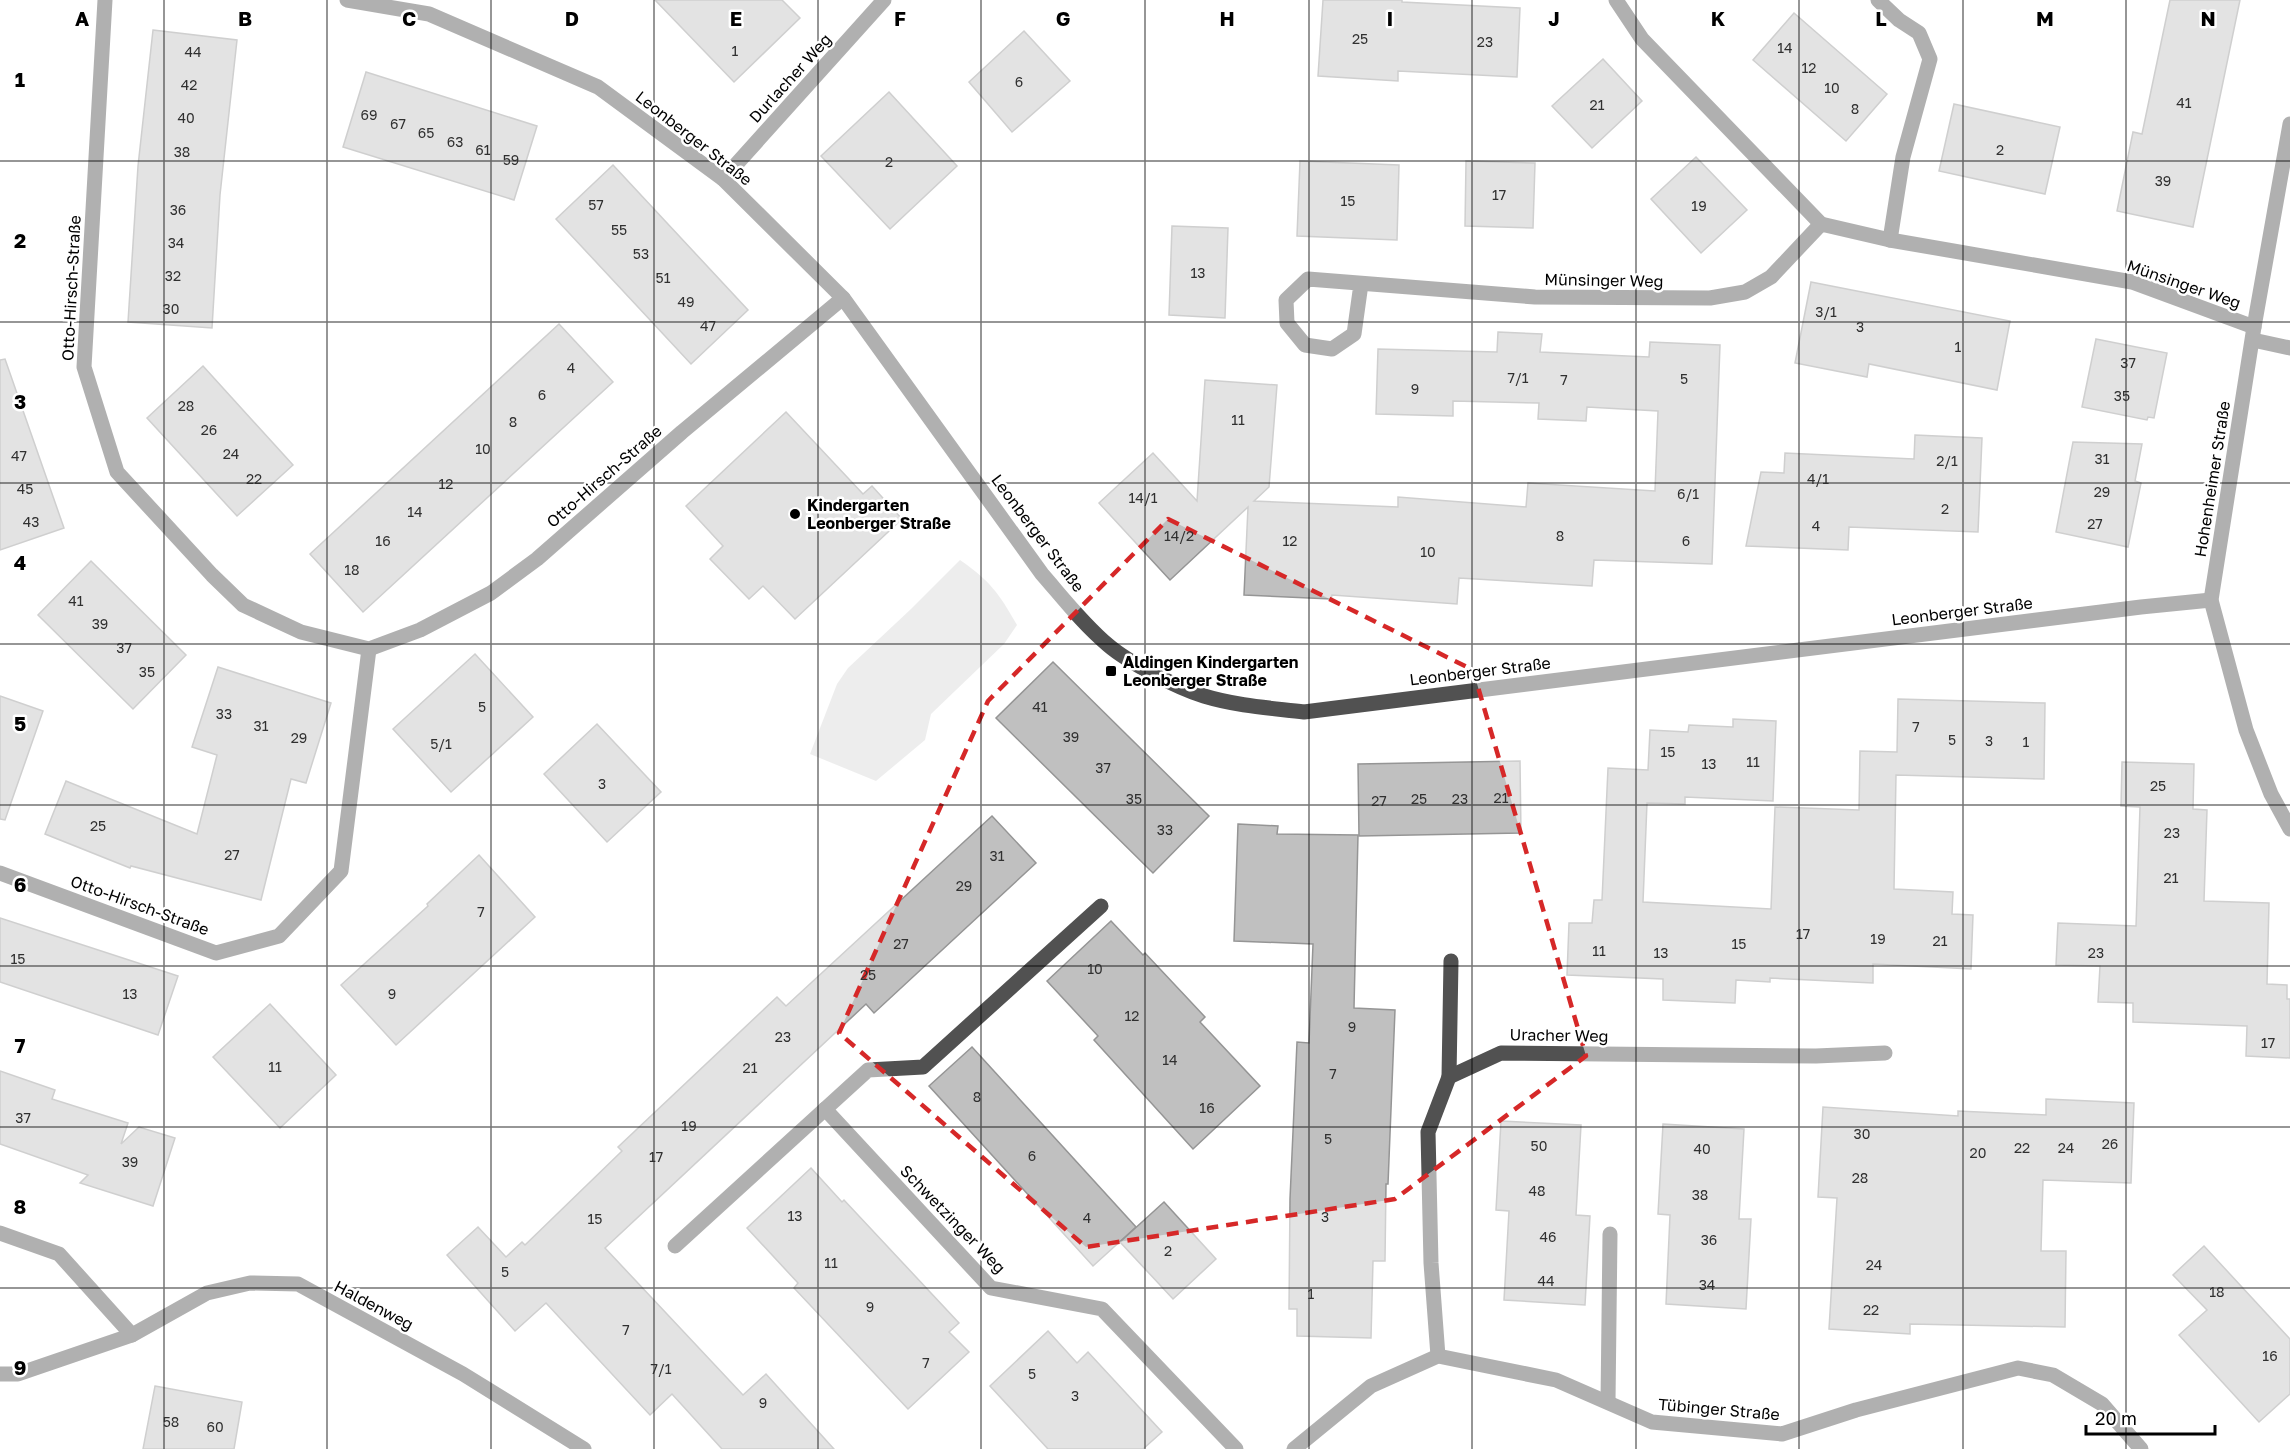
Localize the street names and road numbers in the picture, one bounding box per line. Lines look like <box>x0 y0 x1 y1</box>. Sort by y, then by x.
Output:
street label: Durlacher Weg <box>745 29 835 127</box>
street label: Leonberger Straße <box>632 86 756 190</box>
street label: Otto-Hirsch-Straße <box>57 215 85 361</box>
street label: Münsinger Weg <box>2124 255 2244 313</box>
street label: Münsinger Weg <box>1544 269 1664 291</box>
street label: Hohenheimer Straße <box>2190 400 2234 558</box>
street label: Otto-Hirsch-Straße <box>542 421 666 531</box>
street label: Leonberger Straße <box>987 470 1089 596</box>
street label: Leonberger Straße <box>1890 592 2034 630</box>
street label: Leonberger Straße <box>1408 652 1552 690</box>
street label: Otto-Hirsch-Straße <box>68 871 212 939</box>
street label: Uracher Weg <box>1509 1024 1609 1046</box>
street label: Schwetzinger Weg <box>896 1161 1010 1277</box>
street label: Haldenweg <box>331 1276 417 1334</box>
street label: Tübinger Straße <box>1657 1394 1781 1424</box>

